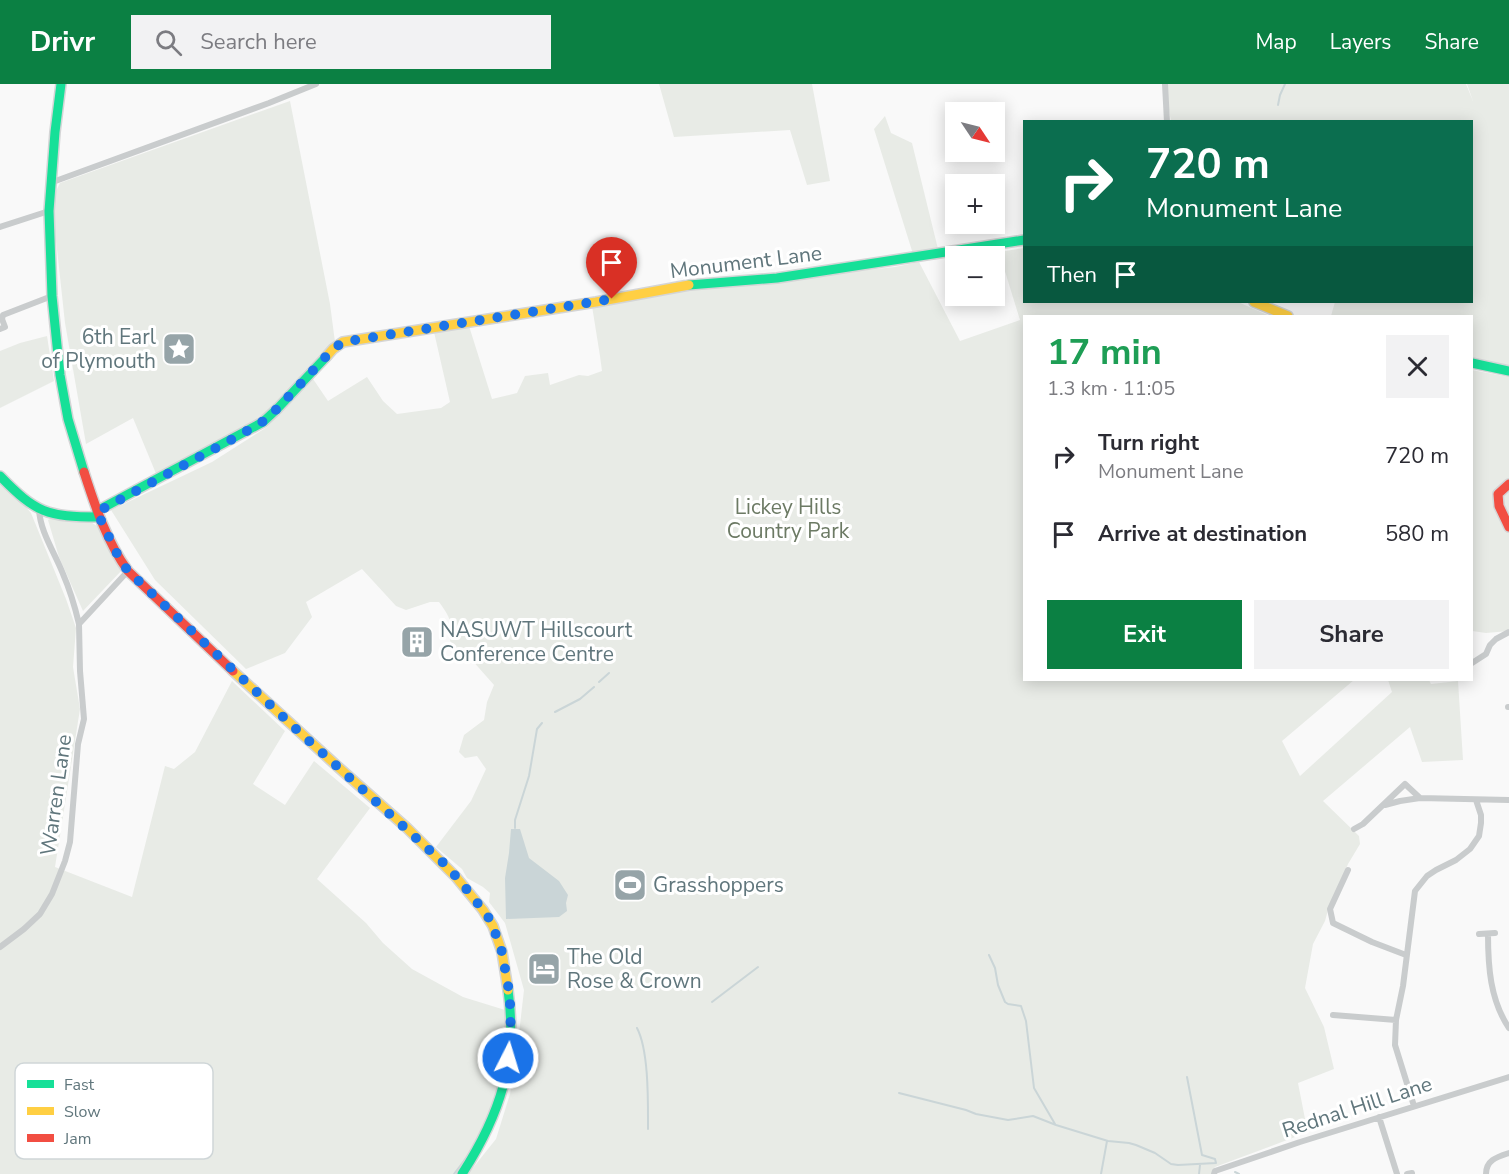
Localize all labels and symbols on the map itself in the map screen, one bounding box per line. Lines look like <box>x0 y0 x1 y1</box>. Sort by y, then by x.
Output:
north arrow <box>945 102 1005 162</box>
pin <box>586 237 637 299</box>
street label: Monument Lane <box>668 239 824 285</box>
place label: 6th Earl of Plymouth <box>41 323 157 375</box>
place icon: 6th Earl of Plymouth <box>161 331 197 367</box>
park label: Lickey Hills Country Park <box>727 493 850 545</box>
place label: NASUWT Hillscourt Conference Centre <box>440 616 633 668</box>
building icon: NASUWT Hillscourt Conference Centre <box>399 624 435 660</box>
street label: Warren Lane <box>34 733 78 857</box>
sports icon: Grasshoppers <box>612 867 648 903</box>
place label: Grasshoppers <box>653 871 784 899</box>
place label: The Old Rose & Crown <box>567 943 702 995</box>
hotel icon: The Old Rose & Crown <box>526 951 562 987</box>
position arrow <box>476 1026 540 1090</box>
legend <box>15 1063 213 1159</box>
street label: Rednal Hill Lane <box>1278 1070 1436 1144</box>
text: Fast <box>64 1074 95 1096</box>
text: Slow <box>64 1101 101 1123</box>
text: Jam <box>63 1128 91 1150</box>

